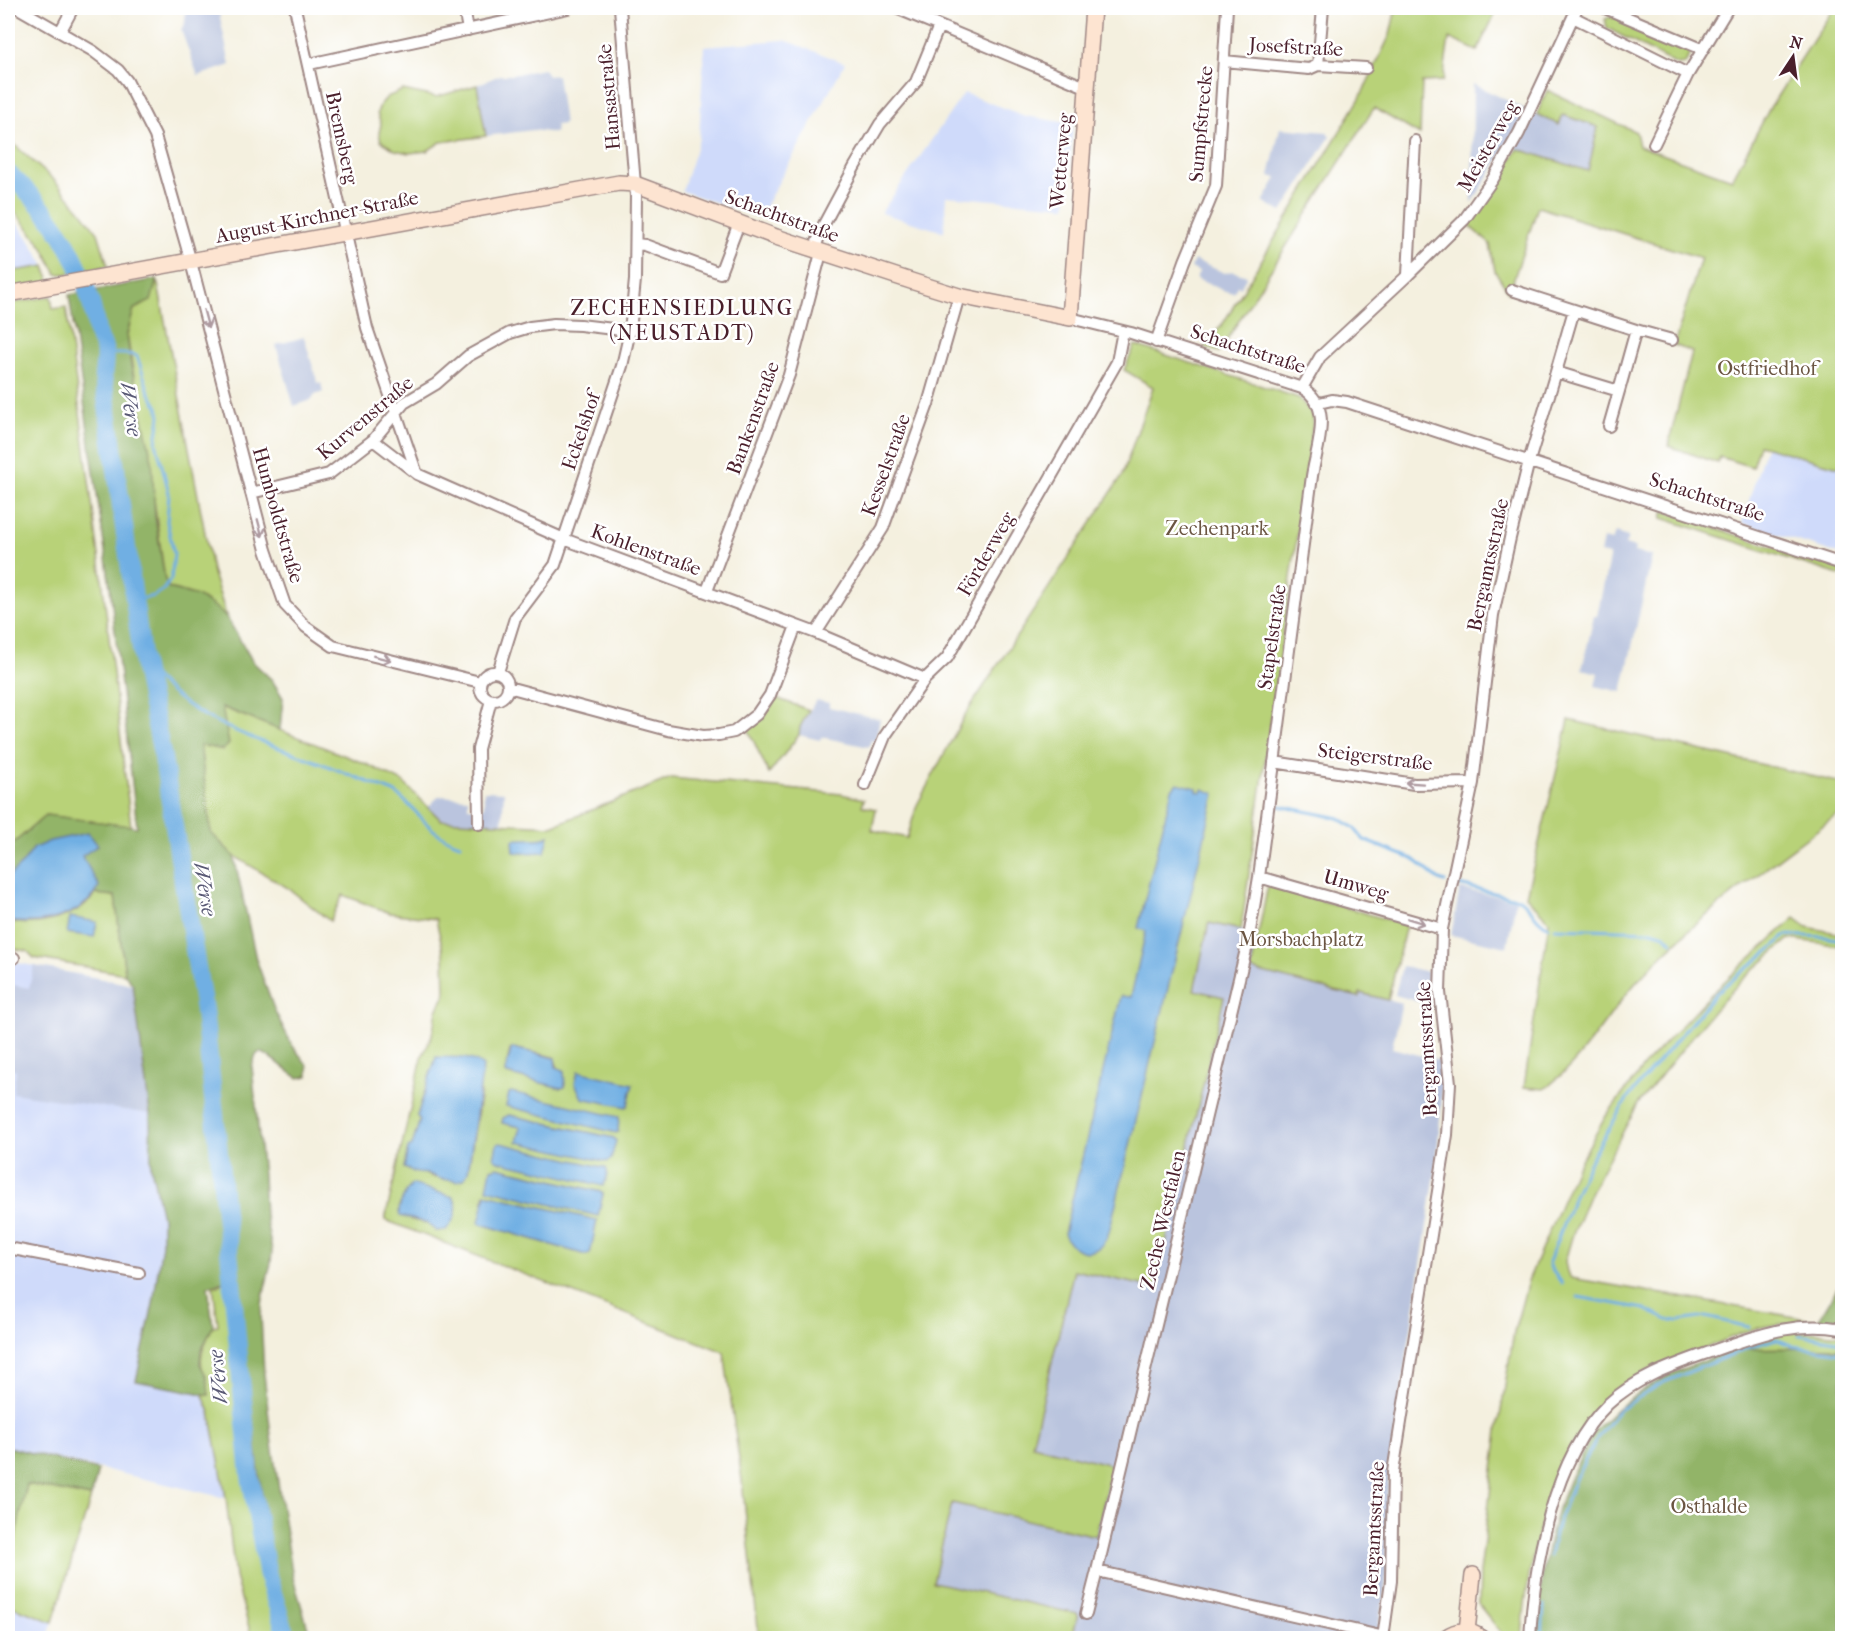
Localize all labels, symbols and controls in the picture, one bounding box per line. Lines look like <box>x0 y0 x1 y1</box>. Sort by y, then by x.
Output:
north arrow <box>1763 27 1823 87</box>
text: N <box>1788 32 1805 54</box>
street label: Josefstraße <box>1246 33 1344 61</box>
street label: Hansastraße <box>593 43 625 151</box>
street label: Sumpfstrecke <box>1184 65 1218 183</box>
street label: Bremsberg <box>321 89 363 187</box>
street label: Meisterweg <box>1453 96 1524 196</box>
street label: Wetterweg <box>1045 112 1077 211</box>
street label: Schachtstraße <box>722 185 842 247</box>
street label: August-Kirchner-Straße <box>213 186 420 248</box>
district label: ZECHENSIEDLUNG (NEUSTADT) <box>570 295 794 346</box>
one-way arrow <box>200 309 212 328</box>
street label: Schachtstraße <box>1188 320 1309 378</box>
park label: Ostfriedhof <box>1717 357 1821 380</box>
street label: Bankenstraße <box>722 358 784 478</box>
street label: Kurvenstraße <box>312 371 418 465</box>
water label: Werse <box>115 380 147 438</box>
street label: Eckelshof <box>557 385 607 473</box>
street label: Kesselstraße <box>857 411 915 519</box>
street label: Humboldtstraße <box>248 444 308 586</box>
street label: Schachtstraße <box>1647 468 1768 526</box>
street label: Bergamtsstraße <box>1463 496 1513 634</box>
street label: Förderweg <box>953 508 1019 600</box>
park label: Zechenpark <box>1165 517 1269 540</box>
one-way arrow <box>255 518 267 537</box>
street label: Kohlenstraße <box>588 519 704 581</box>
street label: Stapelstraße <box>1253 583 1291 691</box>
one-way arrow <box>372 652 391 664</box>
street label: Steigerstraße <box>1316 739 1434 775</box>
one-way arrow <box>1405 777 1425 788</box>
water label: Werse <box>188 860 222 918</box>
street label: Umweg <box>1321 865 1392 905</box>
one-way arrow <box>1406 916 1425 927</box>
park label: Morsbachplatz <box>1238 928 1364 951</box>
street label: Bergamtsstraße <box>1412 981 1442 1117</box>
street label: Zeche Westfalen <box>1136 1147 1190 1292</box>
water label: Werse <box>203 1348 233 1405</box>
street label: Bergamtsstraße <box>1359 1461 1389 1597</box>
park label: Osthalde <box>1670 1495 1748 1518</box>

